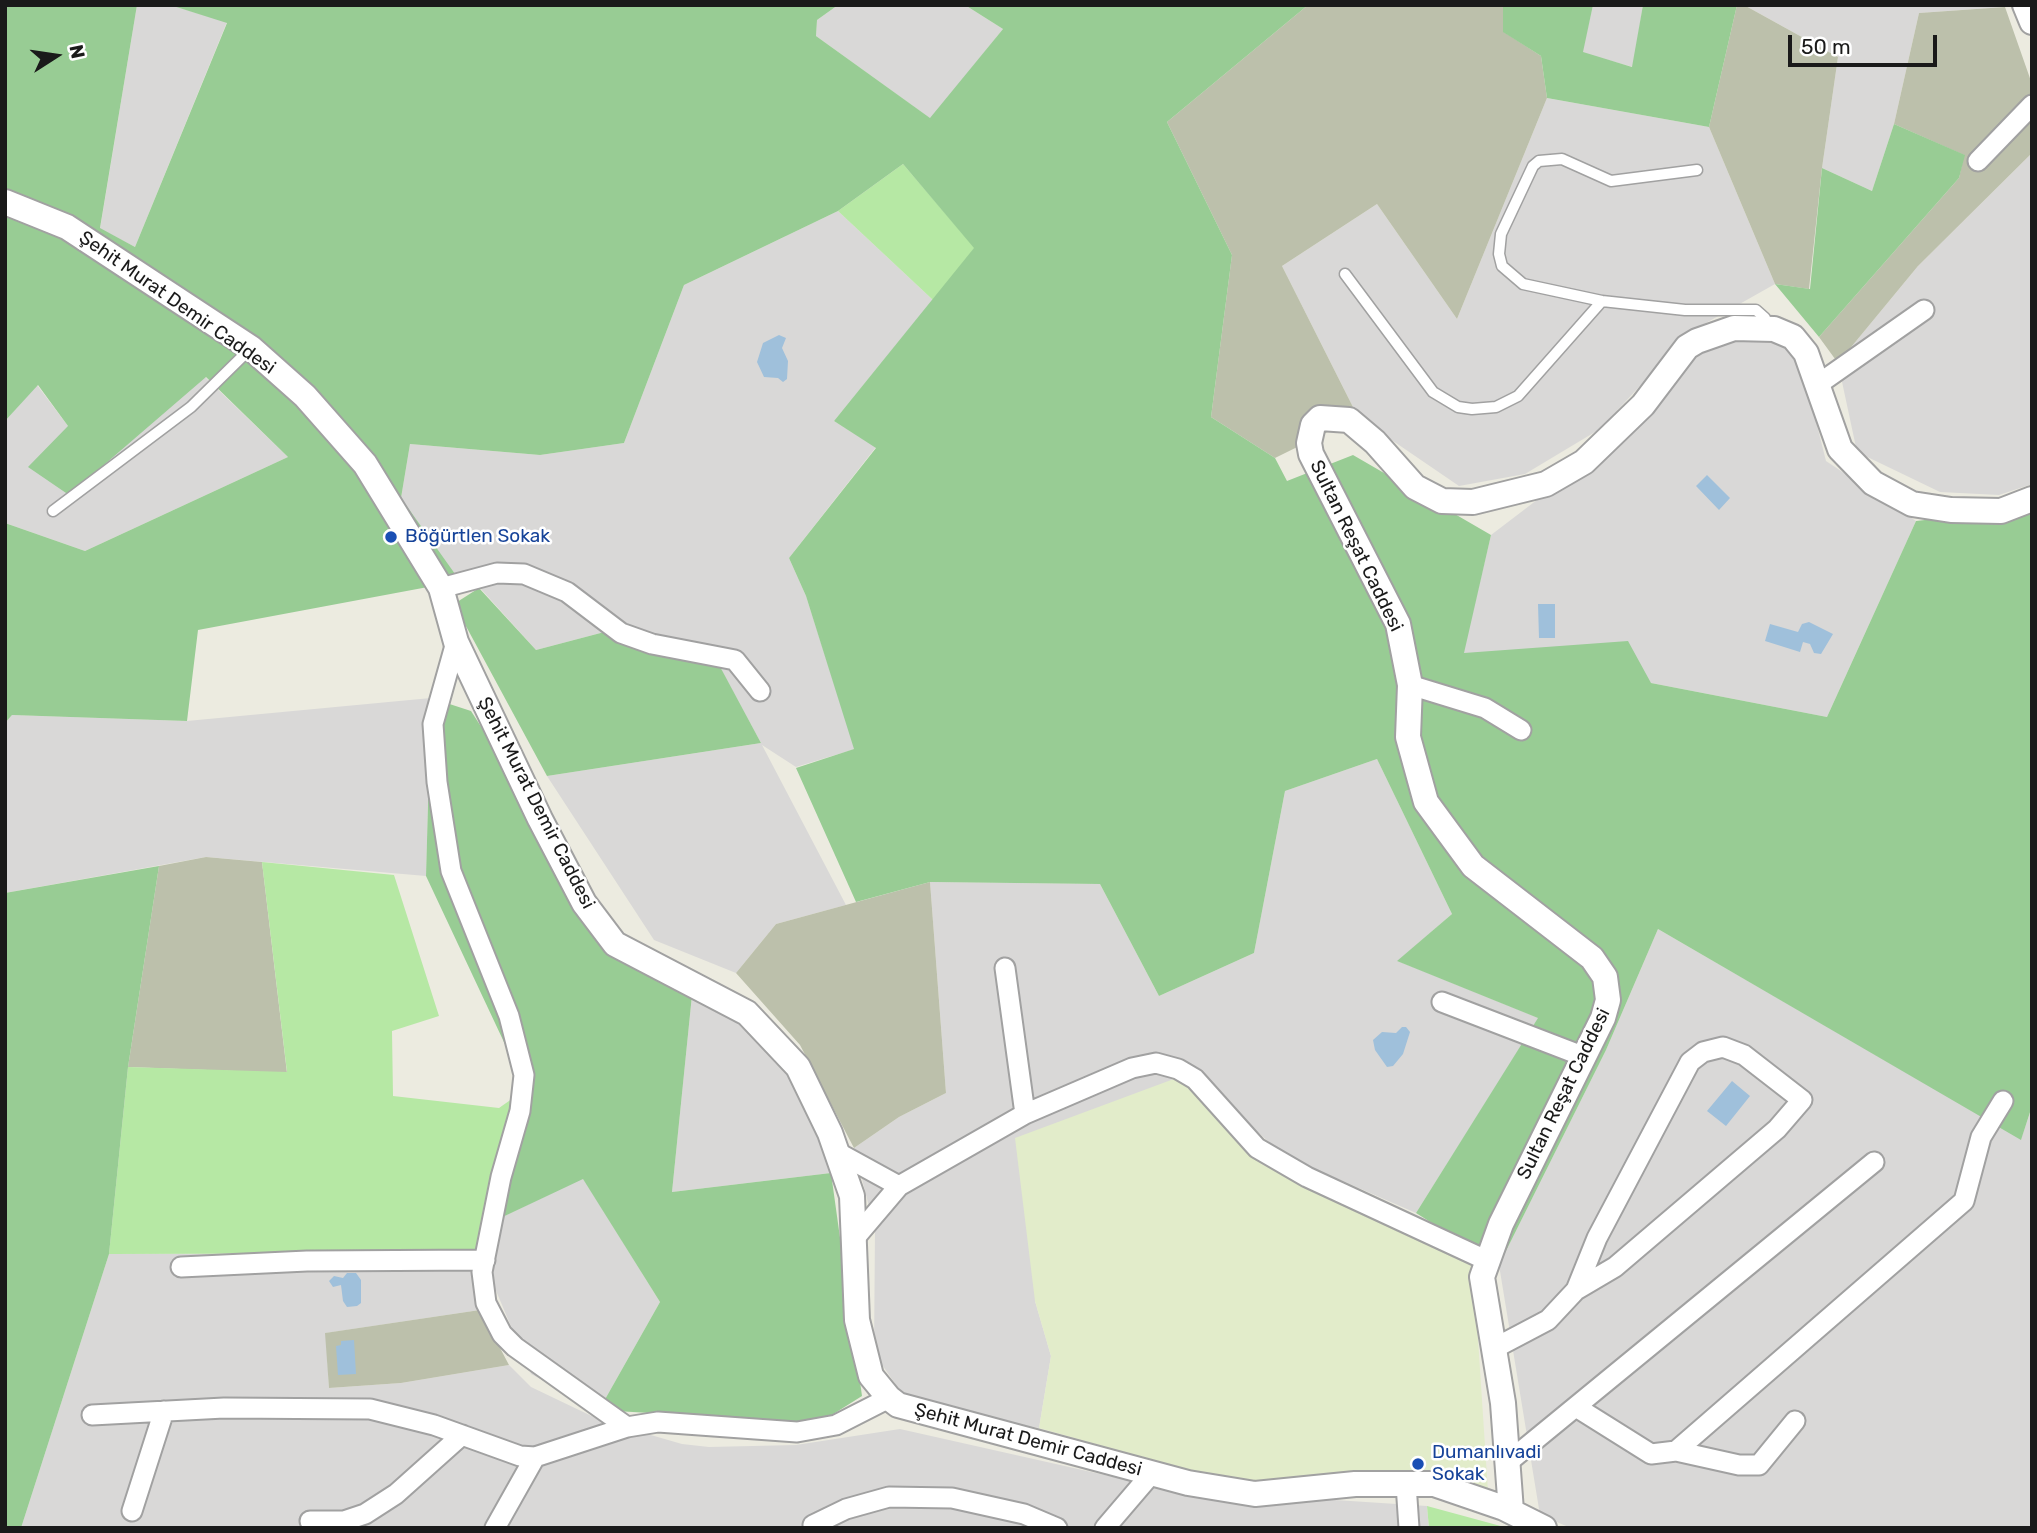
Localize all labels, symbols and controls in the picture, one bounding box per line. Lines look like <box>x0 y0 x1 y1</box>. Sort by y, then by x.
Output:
north arrow <box>21 21 91 91</box>
scale bar <box>1792 21 1941 65</box>
text: 50 m <box>1801 34 1851 59</box>
text: N <box>64 42 90 61</box>
street label: Şehit Murat Demir Caddesi <box>74 226 280 380</box>
street label: Sultan Reşat Caddesi <box>1305 457 1407 635</box>
place label: Böğürtlen Sokak <box>405 526 550 548</box>
marker: Böğürtlen Sokak <box>383 529 399 545</box>
street label: Şehit Murat Demir Caddesi <box>473 693 599 913</box>
street label: Sultan Reşat Caddesi <box>1513 1005 1615 1183</box>
street label: Şehit Murat Demir Caddesi <box>912 1399 1144 1481</box>
place label: Dumanlıvadi Sokak <box>1432 1442 1541 1486</box>
marker: Dumanlıvadi Sokak <box>1410 1456 1426 1472</box>

